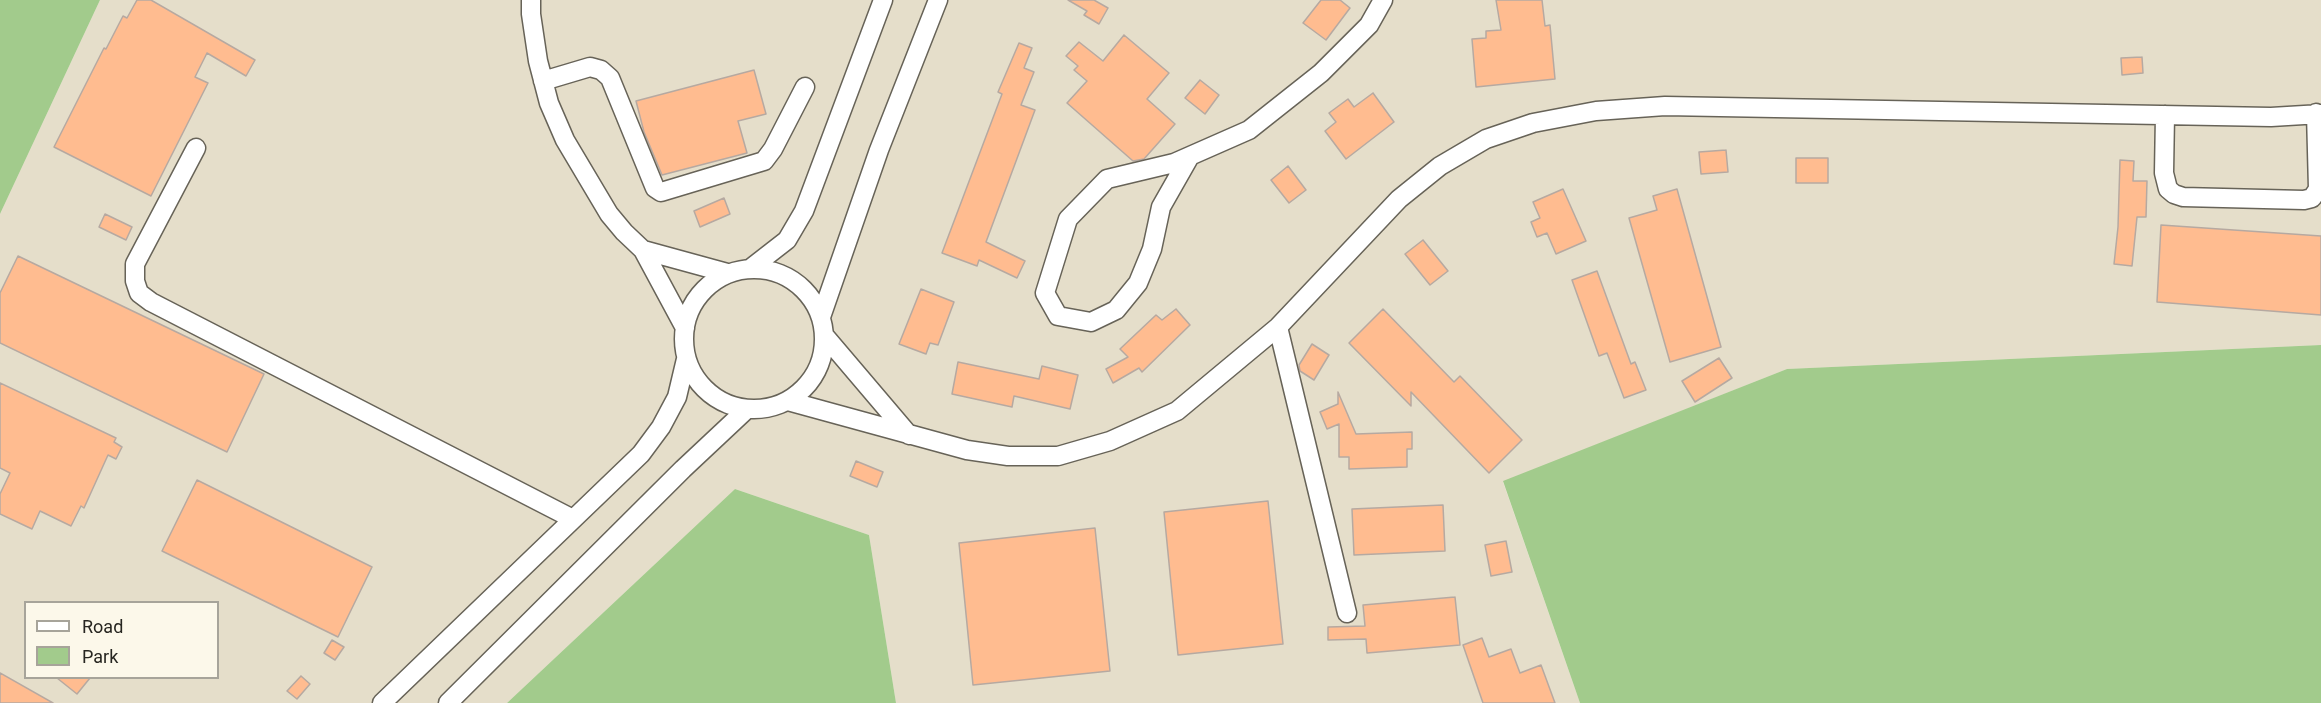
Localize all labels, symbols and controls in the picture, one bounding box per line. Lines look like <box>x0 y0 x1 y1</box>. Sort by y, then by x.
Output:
legend <box>24 601 219 679</box>
text: Road <box>82 616 123 637</box>
text: Park <box>82 646 118 667</box>

